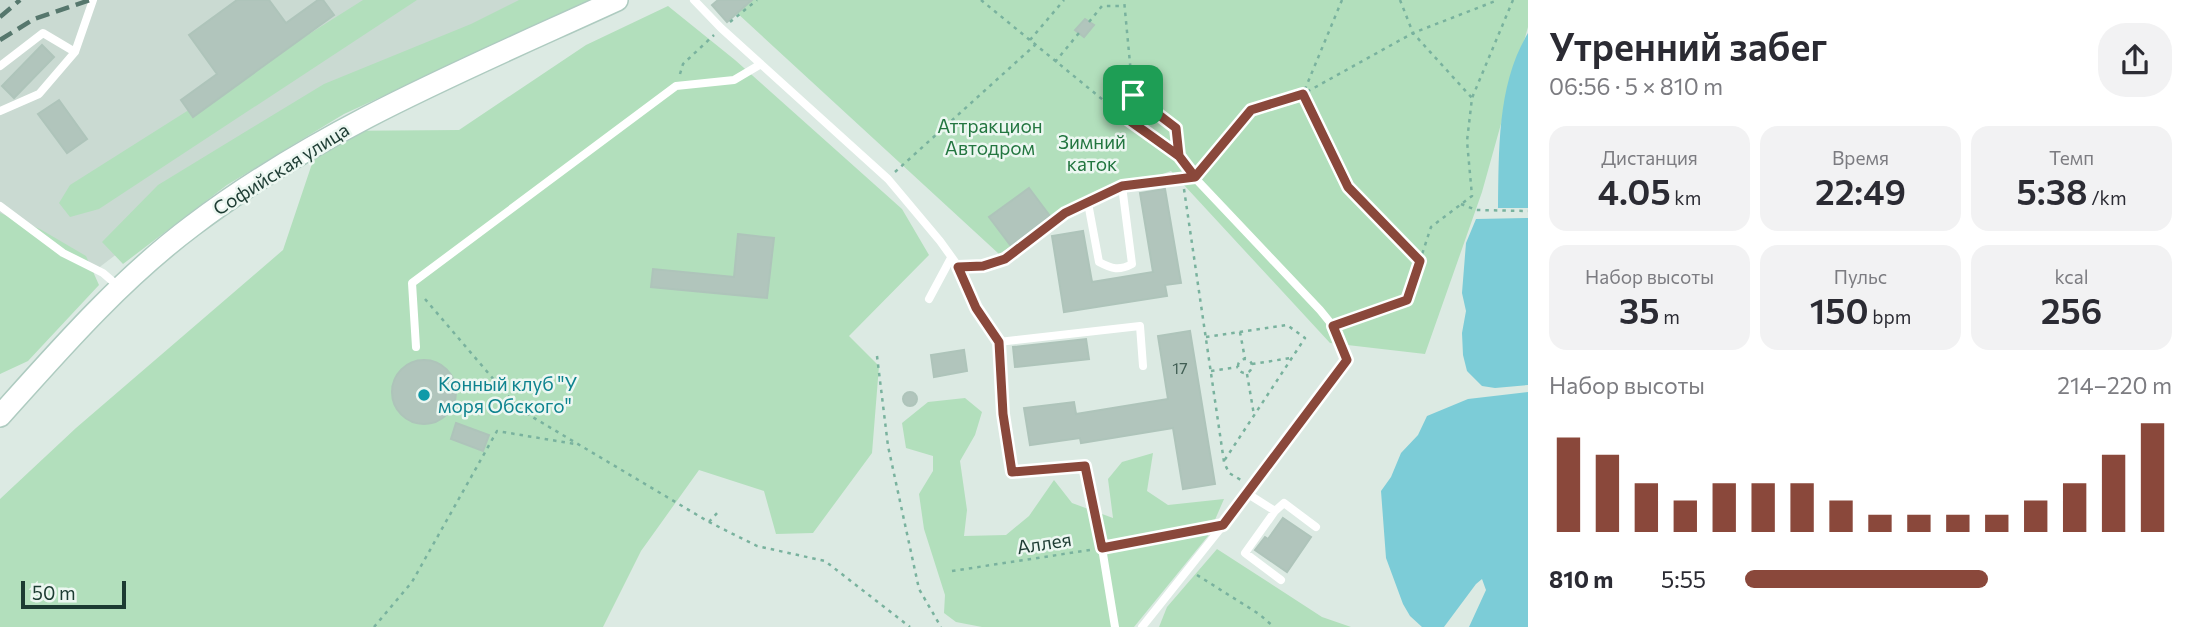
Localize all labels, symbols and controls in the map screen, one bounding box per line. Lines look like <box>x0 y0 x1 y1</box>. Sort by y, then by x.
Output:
text: Утренний забег <box>1549 22 1827 69</box>
button: share <box>2098 23 2172 97</box>
pin <box>1103 65 1163 125</box>
text: 06:56 · 5 × 810 m <box>1549 72 1723 100</box>
icon: arrive <box>1114 76 1152 114</box>
park label: Аттракцион Автодром <box>937 114 1043 159</box>
street label: Софийская улица <box>208 117 353 220</box>
park label: Зимний каток <box>1058 130 1126 175</box>
text: Дистанция <box>1601 146 1698 169</box>
text: Время <box>1832 146 1889 169</box>
text: Темп <box>2049 146 2094 169</box>
text: 4.05 <box>1598 169 1671 212</box>
text: 22:49 <box>1815 169 1906 212</box>
text: 5:38 <box>2017 169 2088 212</box>
text: km <box>1671 186 1701 209</box>
text: /km <box>2088 186 2126 209</box>
text: Набор высоты <box>1585 265 1714 288</box>
text: Пульс <box>1834 265 1887 288</box>
text: kcal <box>2054 265 2089 288</box>
text: 35 <box>1619 288 1660 331</box>
text: 150 <box>1810 288 1869 331</box>
text: 256 <box>2041 288 2102 331</box>
text: m <box>1660 305 1680 328</box>
text: bpm <box>1869 305 1911 328</box>
house number: 17 <box>1172 358 1188 377</box>
text: Набор высоты <box>1549 371 1705 399</box>
text: 214–220 m <box>2057 371 2172 399</box>
place label: Конный клуб "У моря Обского" <box>438 372 578 417</box>
marker: Конный клуб "У моря Обского" <box>416 387 432 403</box>
street label: Аллея <box>1015 527 1073 558</box>
text: 810 m <box>1549 565 1613 593</box>
text: 5:55 <box>1661 565 1706 593</box>
scale bar <box>21 578 126 610</box>
text: 50 m <box>32 581 76 604</box>

